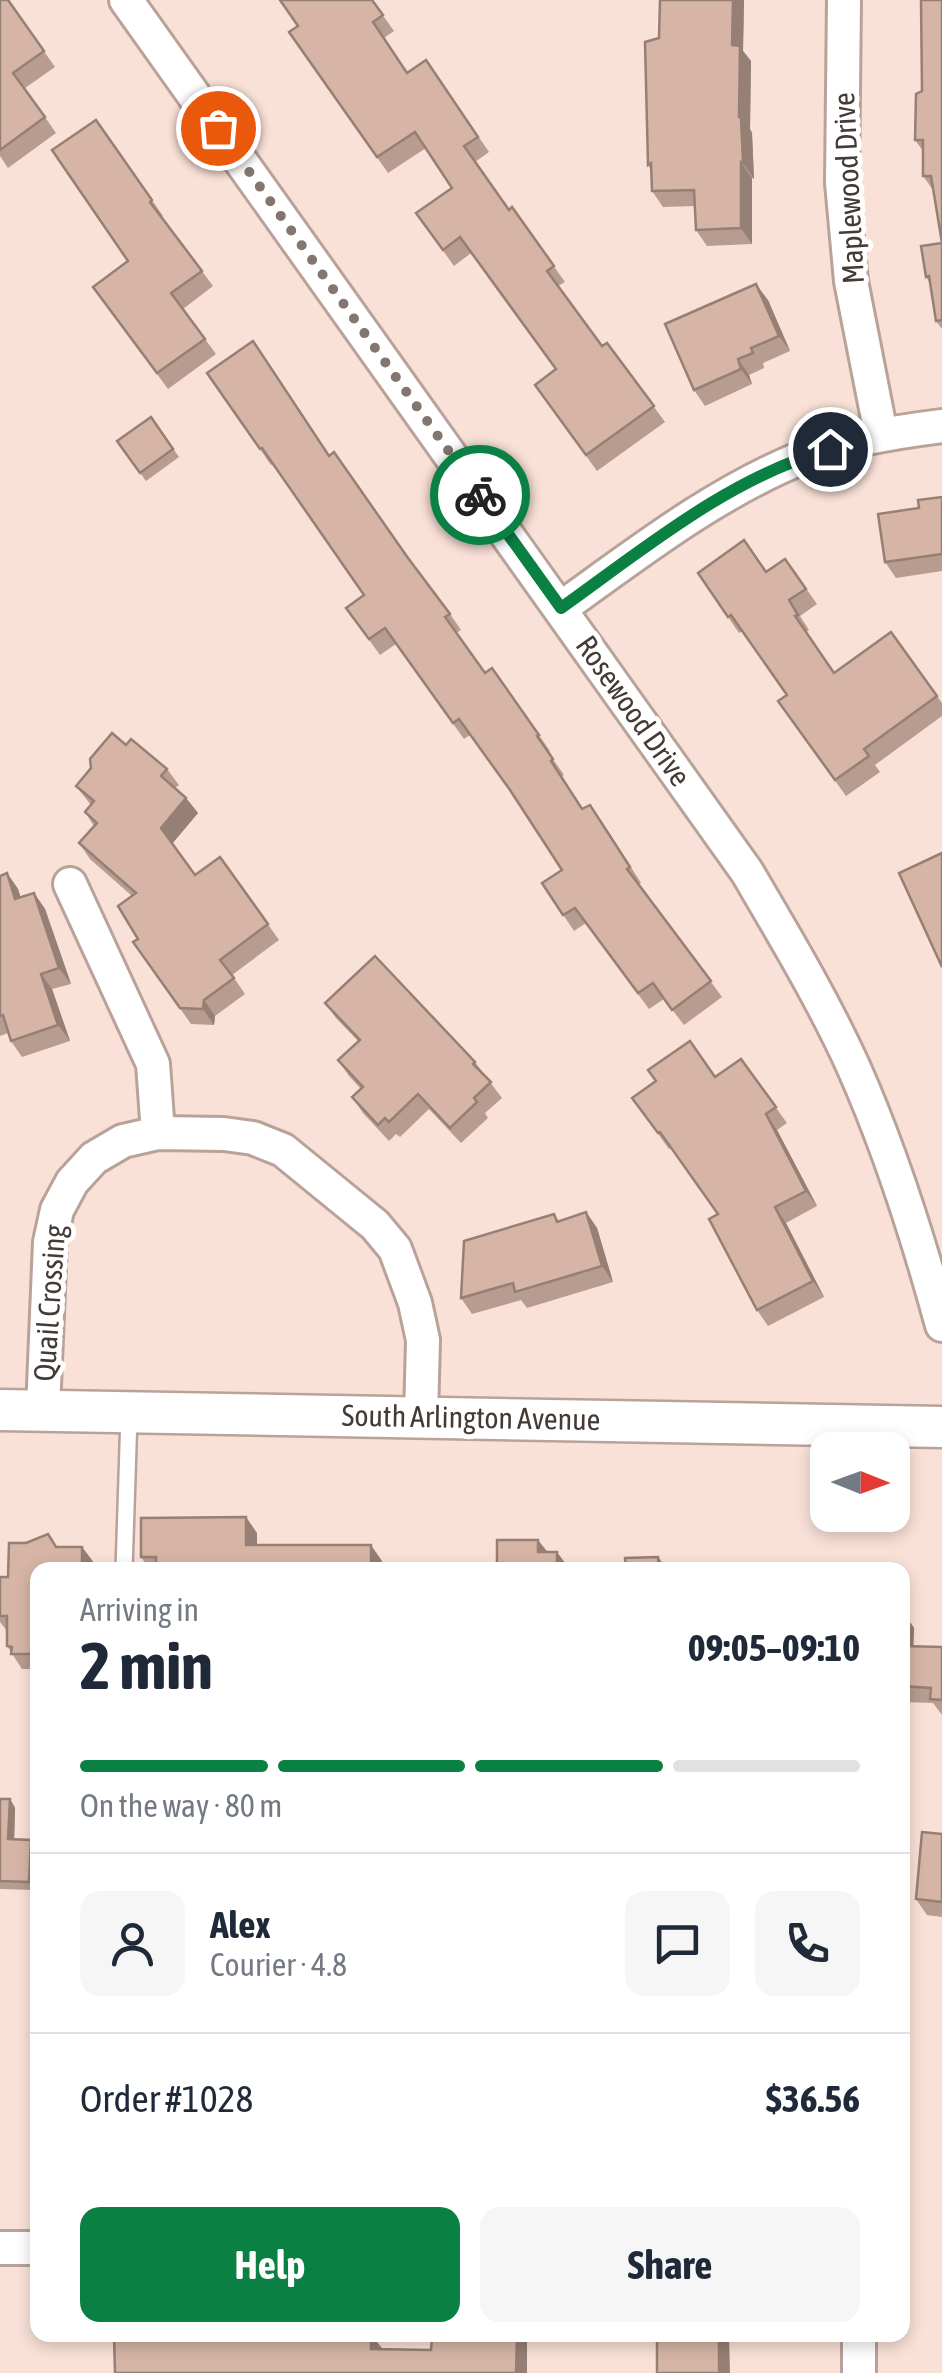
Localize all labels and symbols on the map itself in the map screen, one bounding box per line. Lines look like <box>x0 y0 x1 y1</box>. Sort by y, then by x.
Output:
pin <box>176 86 261 171</box>
street label: Maplewood Drive <box>826 91 870 285</box>
pin <box>788 407 873 492</box>
courier <box>430 445 530 545</box>
street label: Rosewood Drive <box>570 629 698 792</box>
street label: Quail Crossing <box>27 1223 71 1382</box>
street label: South Arlington Avenue <box>341 1398 601 1436</box>
north arrow <box>810 1432 910 1532</box>

